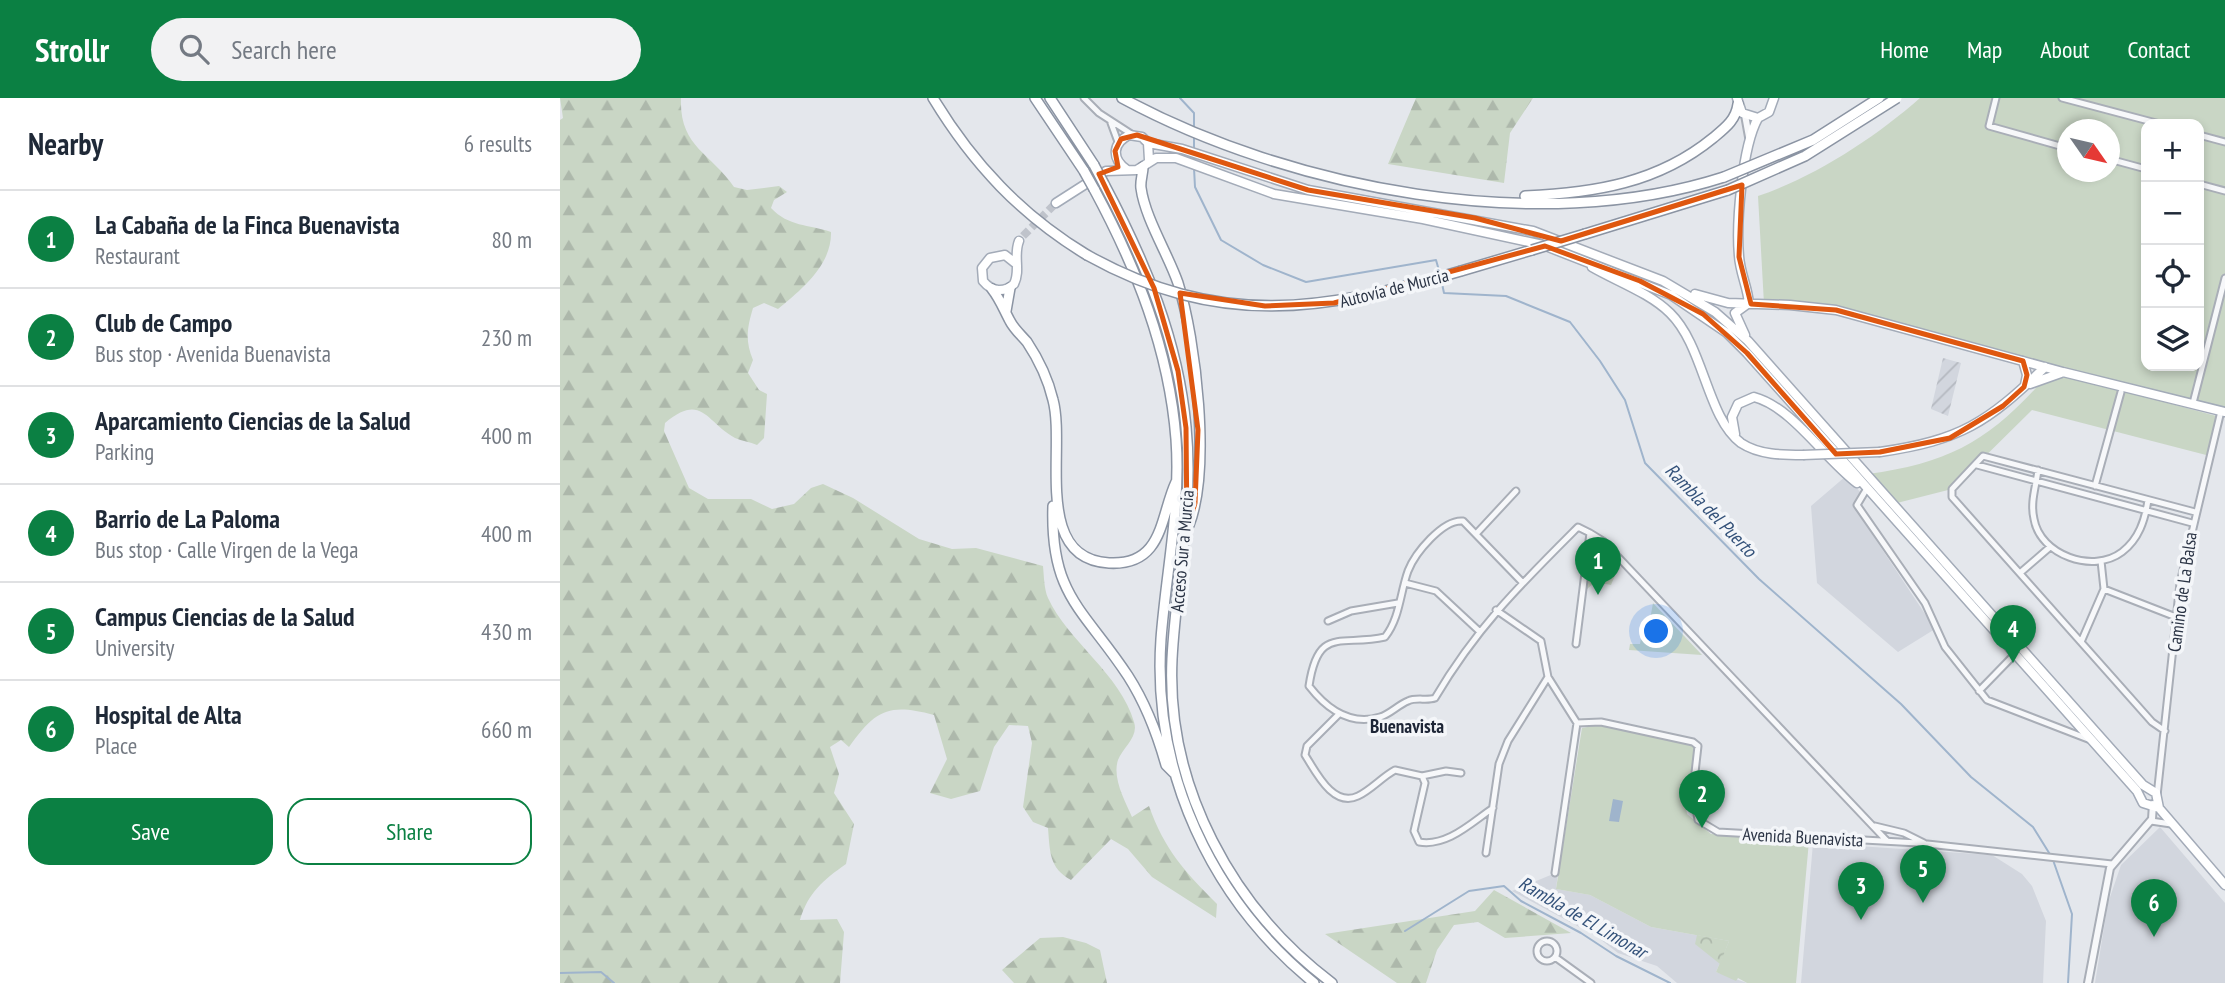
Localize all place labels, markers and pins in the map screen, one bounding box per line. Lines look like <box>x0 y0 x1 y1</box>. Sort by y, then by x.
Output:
pin: 1 <box>1575 537 1621 595</box>
pin: 4 <box>1990 605 2036 663</box>
pin: 2 <box>1679 770 1725 828</box>
pin: 5 <box>1900 845 1946 903</box>
pin: 3 <box>1838 862 1884 920</box>
pin: 6 <box>2131 879 2177 937</box>

